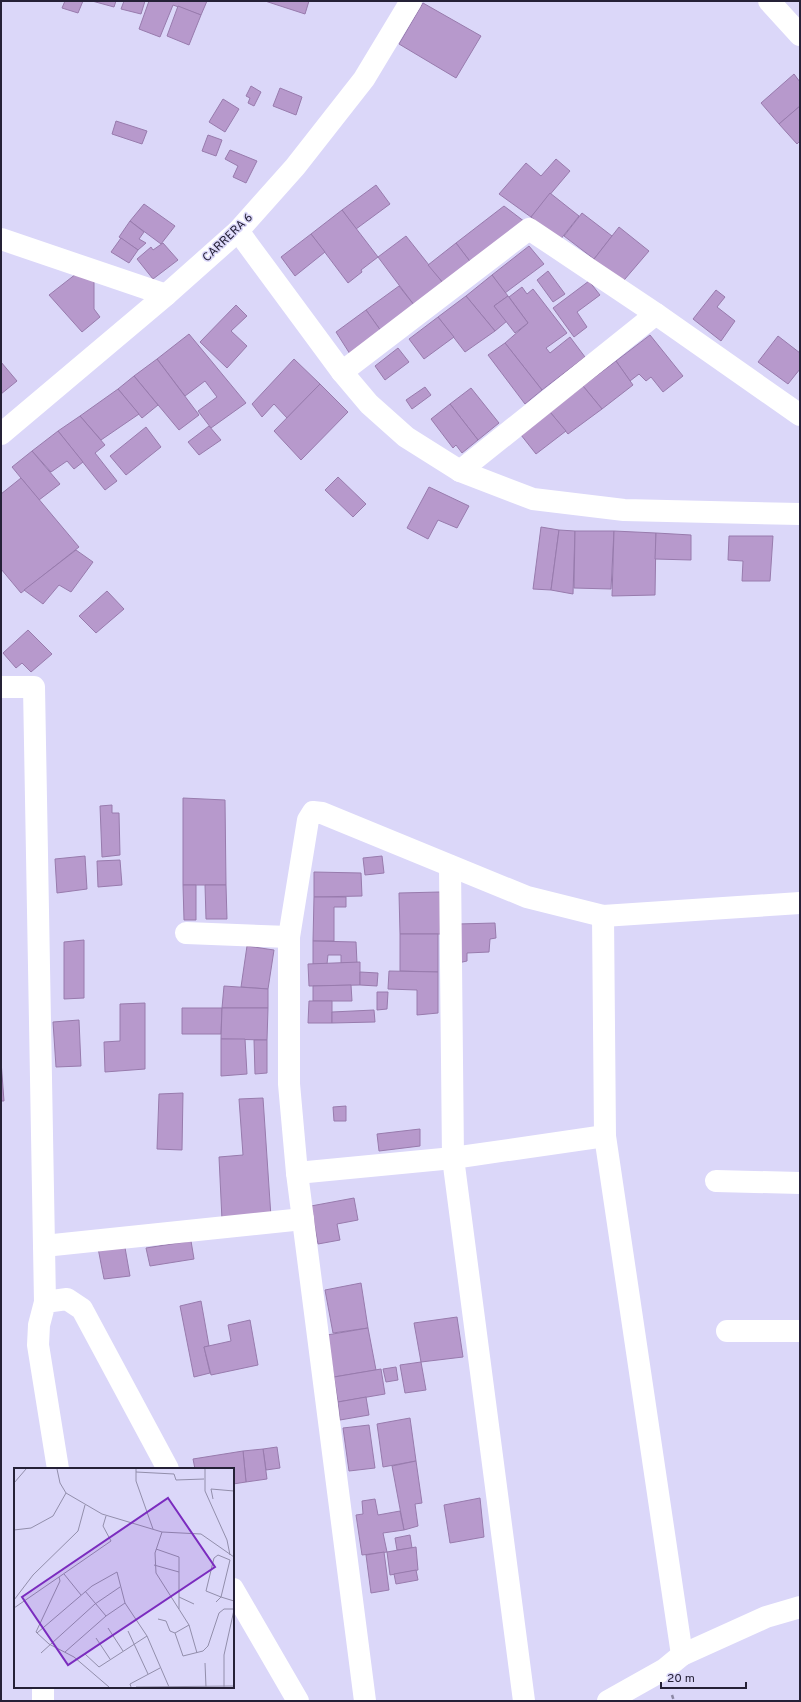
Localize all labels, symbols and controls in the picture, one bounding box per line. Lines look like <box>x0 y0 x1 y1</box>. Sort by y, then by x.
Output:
street label: CARRERA 6 <box>199 210 257 266</box>
inset map <box>14 1468 234 1688</box>
scale bar <box>661 1664 746 1690</box>
text: 20 m <box>667 1671 695 1687</box>

